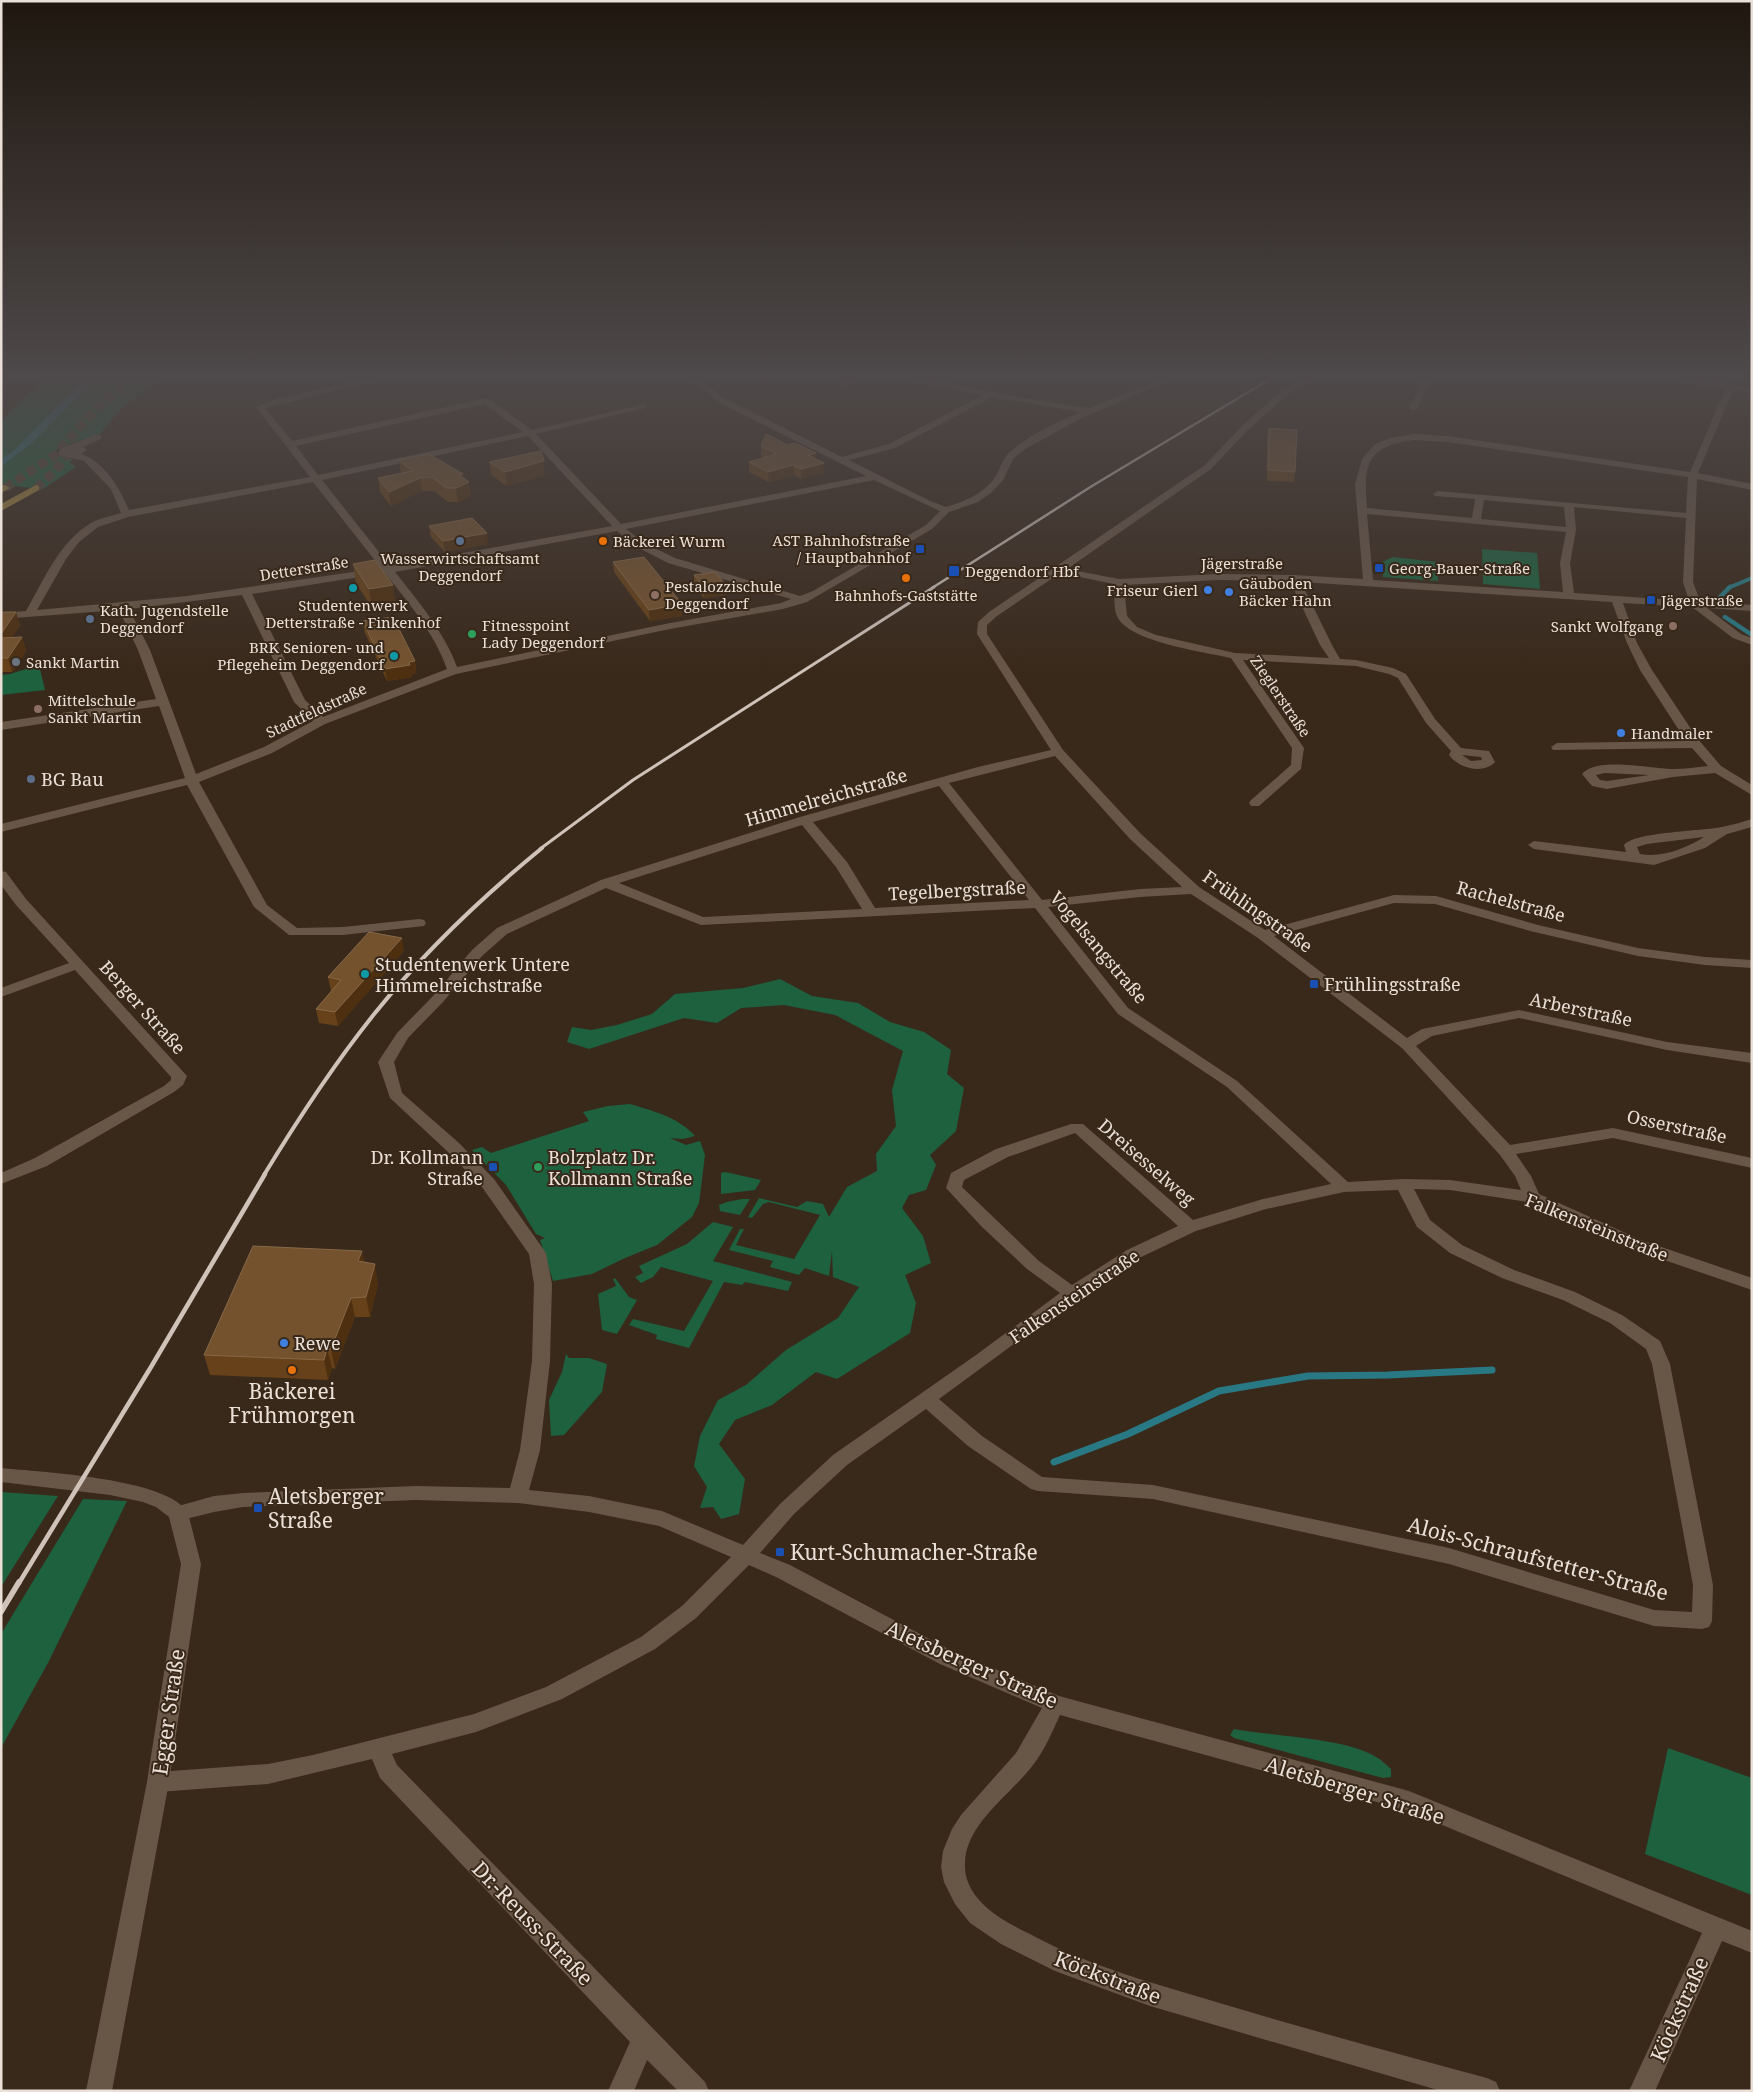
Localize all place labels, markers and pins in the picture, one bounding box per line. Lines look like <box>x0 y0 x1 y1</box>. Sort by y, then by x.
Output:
place label: AST Bahnhofstraße / Hauptbahnhof <box>772 530 911 567</box>
place label: Bäckerei Wurm <box>613 531 725 551</box>
marker: Wasserwirtschaftsamt Deggendorf <box>454 535 466 547</box>
marker: Bäckerei Wurm <box>597 535 609 547</box>
marker: AST Bahnhofstraße / Hauptbahnhof <box>914 543 926 555</box>
place label: Wasserwirtschaftsamt Deggendorf <box>380 548 540 585</box>
place label: Georg-Bauer-Straße <box>1389 558 1530 578</box>
place label: Deggendorf Hbf <box>965 561 1080 581</box>
marker: Georg-Bauer-Straße <box>1373 562 1385 574</box>
marker: Deggendorf Hbf <box>947 564 961 578</box>
marker: Bahnhofs-Gaststätte <box>900 572 912 584</box>
place label: Gäuboden Bäcker Hahn <box>1239 573 1332 610</box>
place label: Pestalozzischule Deggendorf <box>665 576 782 613</box>
place label: Friseur Gierl <box>1107 580 1198 600</box>
marker: Studentenwerk Detterstraße - Finkenhof <box>347 582 359 594</box>
marker: Friseur Gierl <box>1202 584 1214 596</box>
place label: Bahnhofs-Gaststätte <box>835 585 977 605</box>
marker: Gäuboden Bäcker Hahn <box>1223 586 1235 598</box>
marker: Pestalozzischule Deggendorf <box>649 589 661 601</box>
place label: Jägerstraße <box>1660 590 1743 610</box>
marker: Jägerstraße <box>1645 594 1657 606</box>
place label: Studentenwerk Detterstraße - Finkenhof <box>265 595 442 632</box>
place label: Kath. Jugendstelle Deggendorf <box>100 600 229 637</box>
marker: Kath. Jugendstelle Deggendorf <box>84 613 96 625</box>
place label: Fitnesspoint Lady Deggendorf <box>482 615 606 652</box>
place label: Sankt Wolfgang <box>1551 616 1663 636</box>
marker: Sankt Wolfgang <box>1667 620 1679 632</box>
marker: Fitnesspoint Lady Deggendorf <box>466 628 478 640</box>
place label: BRK Senioren- und Pflegeheim Deggendorf <box>217 637 385 674</box>
marker: BRK Senioren- und Pflegeheim Deggendorf <box>388 650 400 662</box>
place label: Sankt Martin <box>26 652 120 672</box>
marker: Sankt Martin <box>10 656 22 668</box>
place label: Mittelschule Sankt Martin <box>48 690 142 727</box>
marker: Mittelschule Sankt Martin <box>32 703 44 715</box>
place label: Handmaler <box>1631 723 1713 743</box>
marker: Handmaler <box>1615 727 1627 739</box>
place label: BG Bau <box>41 767 104 791</box>
marker: BG Bau <box>25 773 37 785</box>
place label: Studentenwerk Untere Himmelreichstraße <box>375 952 570 997</box>
marker: Studentenwerk Untere Himmelreichstraße <box>359 968 371 980</box>
place label: Frühlingsstraße <box>1324 972 1461 996</box>
marker: Frühlingsstraße <box>1308 978 1320 990</box>
place label: Dr. Kollmann Straße <box>370 1145 483 1190</box>
place label: Bolzplatz Dr. Kollmann Straße <box>548 1145 693 1190</box>
marker: Dr. Kollmann Straße <box>487 1161 499 1173</box>
marker: Bolzplatz Dr. Kollmann Straße <box>532 1161 544 1173</box>
place label: Rewe <box>294 1331 341 1355</box>
marker: Rewe <box>278 1337 290 1349</box>
marker: Bäckerei Frühmorgen <box>286 1364 298 1376</box>
place label: Bäckerei Frühmorgen <box>229 1377 355 1429</box>
place label: Aletsberger Straße <box>268 1482 384 1534</box>
marker: Aletsberger Straße <box>252 1502 264 1514</box>
place label: Kurt-Schumacher-Straße <box>790 1538 1038 1566</box>
marker: Kurt-Schumacher-Straße <box>774 1546 786 1558</box>

